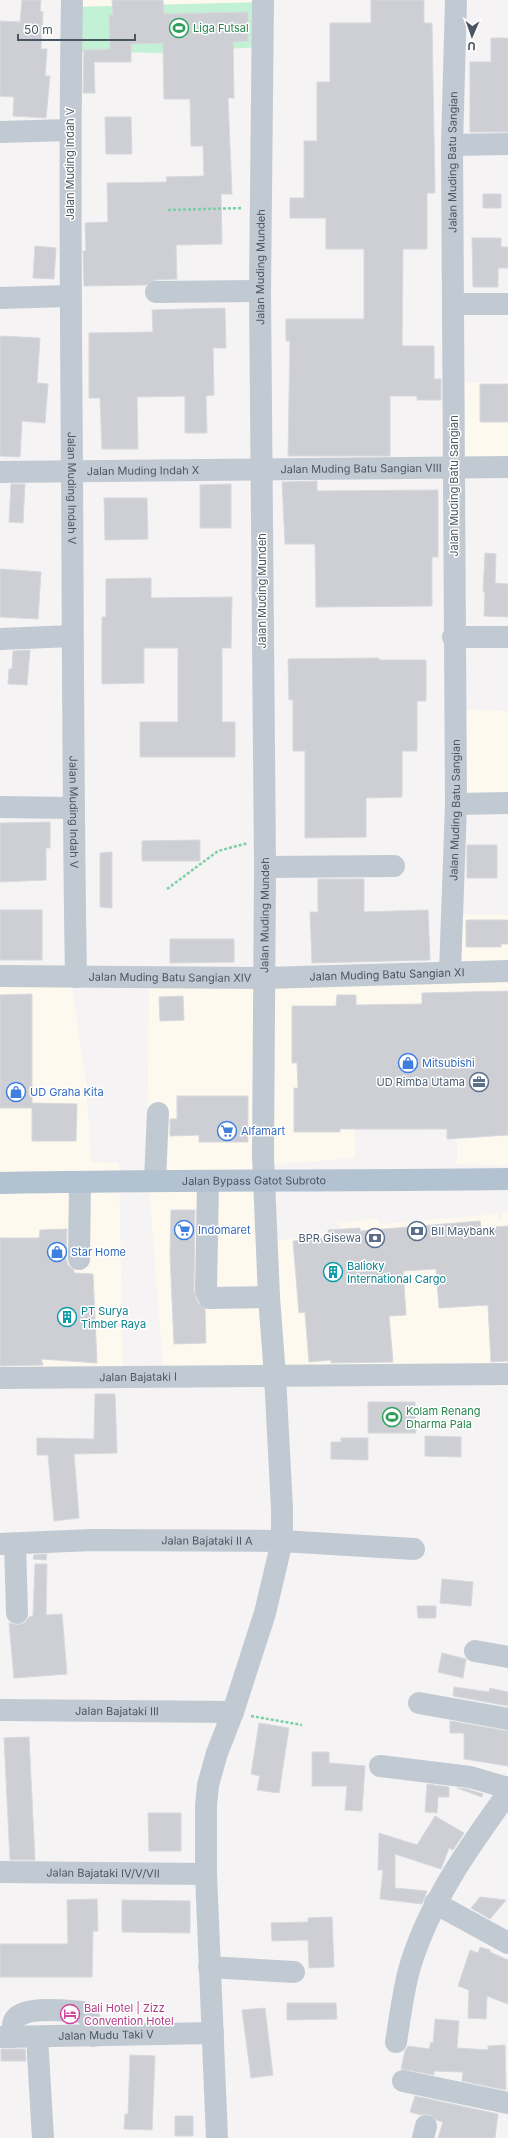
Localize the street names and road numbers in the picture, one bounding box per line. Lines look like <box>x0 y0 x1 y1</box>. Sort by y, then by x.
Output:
street label: Jalan Muding Batu Sangian <box>445 91 460 233</box>
street label: Jalan Muding Indah V <box>63 107 77 220</box>
street label: Jalan Muding Mundeh <box>253 209 268 325</box>
street label: Jalan Muding Batu Sangian <box>447 415 461 557</box>
street label: Jalan Muding Indah V <box>65 432 79 545</box>
street label: Jalan Muding Batu Sangian VIII <box>280 461 442 476</box>
street label: Jalan Muding Indah X <box>87 463 200 478</box>
street label: Jalan Muding Mundeh <box>255 533 269 649</box>
street label: Jalan Muding Batu Sangian <box>446 739 463 881</box>
street label: Jalan Muding Indah V <box>66 756 81 869</box>
street label: Jalan Muding Mundeh <box>257 857 272 973</box>
street label: Jalan Muding Batu Sangian XI <box>309 965 465 984</box>
street label: Jalan Muding Batu Sangian XIV <box>89 970 252 985</box>
street label: Jalan Bypass Gatot Subroto <box>182 1173 327 1188</box>
street label: Jalan Bajataki I <box>99 1370 177 1384</box>
street label: Jalan Bajataki II A <box>161 1533 253 1548</box>
street label: Jalan Bajataki III <box>75 1704 159 1718</box>
street label: Jalan Bajataki IV/V/VII <box>46 1865 160 1881</box>
street label: Jalan Mudu Taki V <box>58 2027 154 2043</box>

